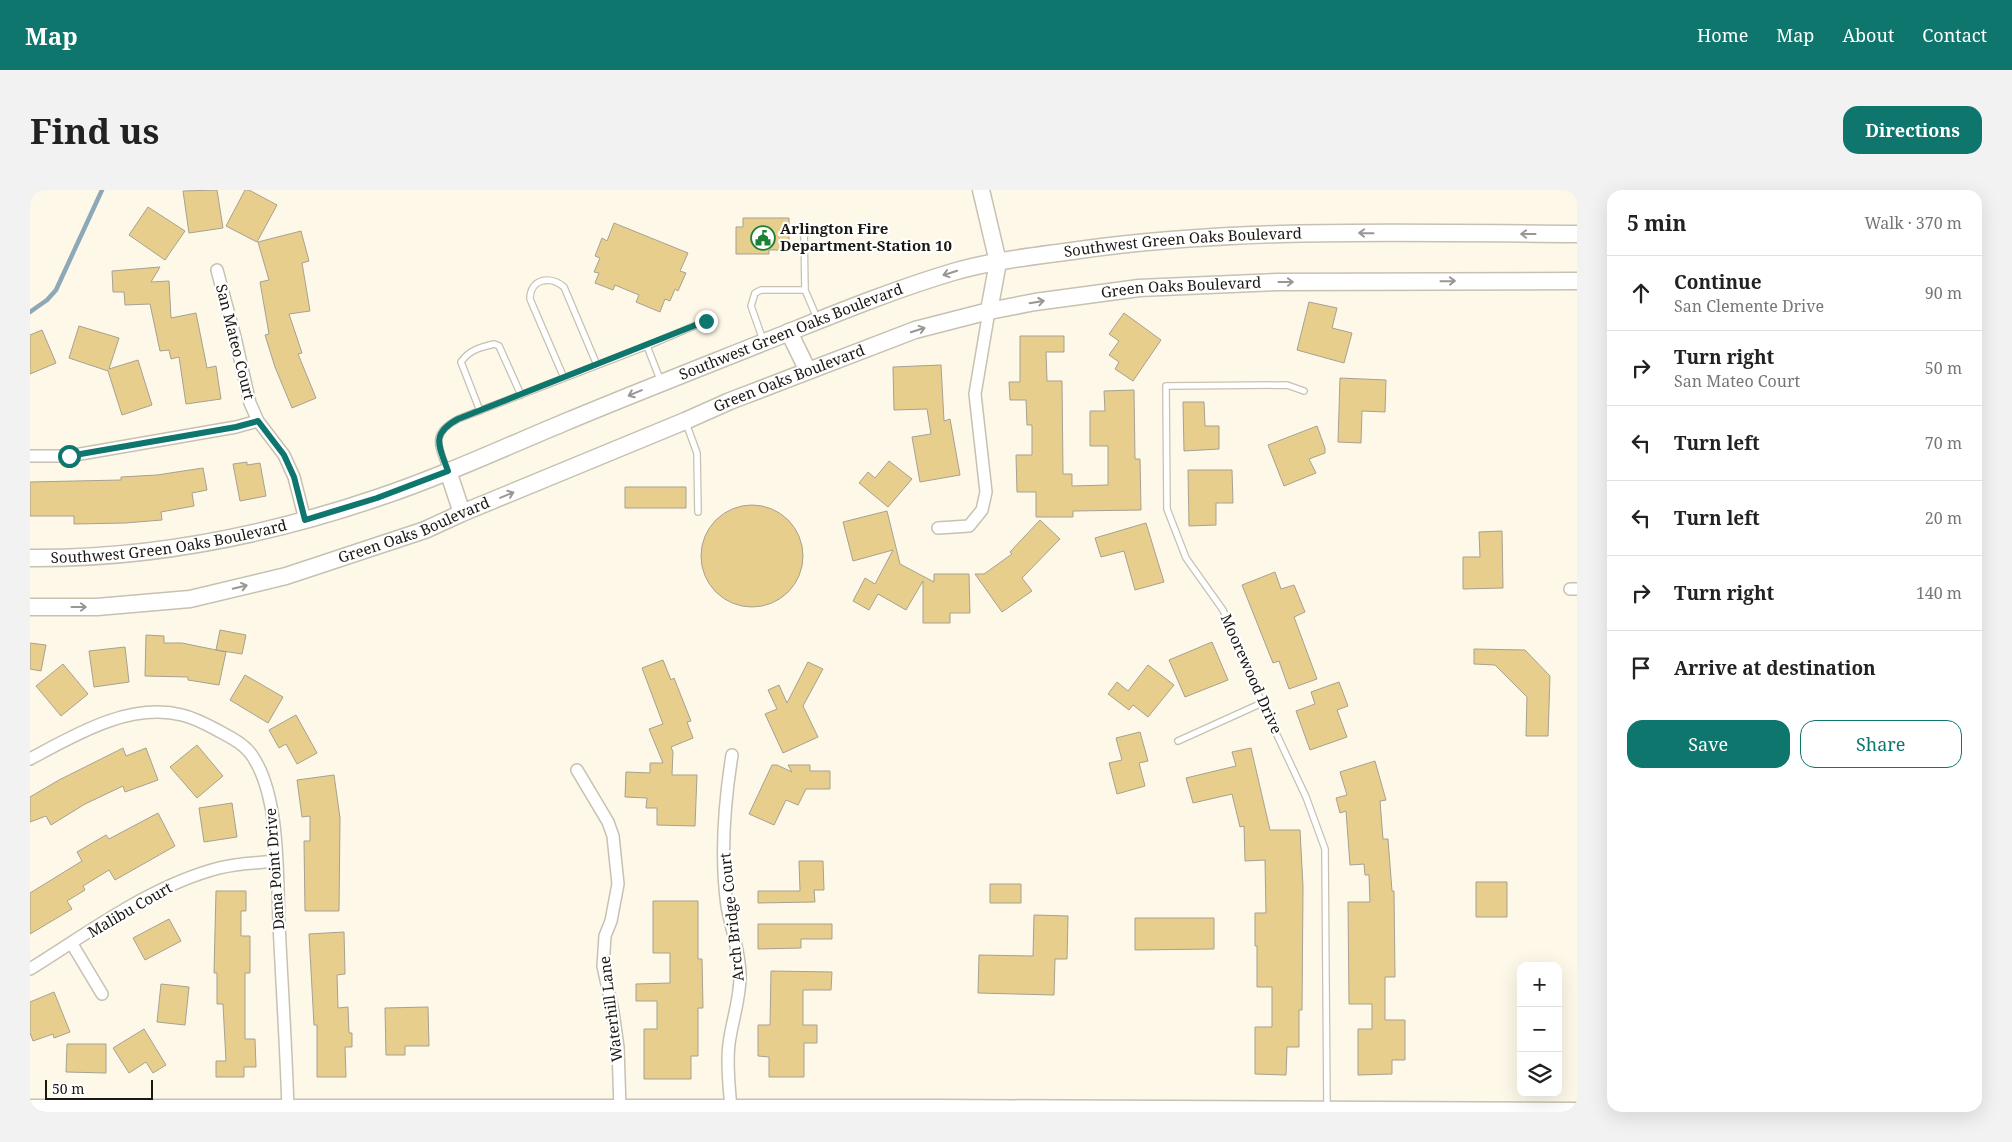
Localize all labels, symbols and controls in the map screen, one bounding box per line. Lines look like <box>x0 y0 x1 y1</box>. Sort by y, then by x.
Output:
text: Map <box>25 19 78 52</box>
text: Home <box>1697 23 1748 47</box>
text: Map <box>1776 23 1814 47</box>
text: About <box>1842 23 1894 47</box>
text: Contact <box>1922 23 1987 47</box>
button: Directions <box>1843 106 1982 154</box>
text: Find us <box>30 107 159 154</box>
text: 5 min <box>1627 209 1686 237</box>
text: Walk · 370 m <box>1865 212 1962 234</box>
place label: Arlington Fire Department-Station 10 <box>780 218 952 255</box>
street label: Southwest Green Oaks Boulevard <box>1063 222 1302 261</box>
public building icon: Arlington Fire Department-Station 10 <box>750 225 776 251</box>
one-way arrow <box>1358 228 1374 238</box>
one-way arrow <box>1521 229 1537 239</box>
one-way arrow <box>943 269 959 279</box>
text: Continue <box>1674 269 1762 295</box>
street label: Green Oaks Boulevard <box>1100 272 1262 302</box>
one-way arrow <box>1440 276 1456 286</box>
one-way arrow <box>1278 277 1294 287</box>
icon: ahead <box>1627 279 1655 307</box>
street label: Southwest Green Oaks Boulevard <box>676 281 906 383</box>
street label: San Mateo Court <box>212 282 260 402</box>
text: 90 m <box>1925 282 1962 304</box>
text: San Clemente Drive <box>1674 295 1824 317</box>
one-way arrow <box>1028 297 1044 307</box>
route end <box>695 310 718 333</box>
one-way arrow <box>910 325 925 334</box>
street label: Green Oaks Boulevard <box>712 342 868 416</box>
text: Turn right <box>1674 344 1774 370</box>
icon: right <box>1627 354 1655 382</box>
text: 50 m <box>1925 357 1962 379</box>
text: San Mateo Court <box>1674 370 1800 392</box>
one-way arrow <box>628 388 643 398</box>
icon: left <box>1627 429 1655 457</box>
text: Turn left <box>1674 430 1760 456</box>
text: 70 m <box>1925 432 1962 454</box>
route start <box>58 445 81 468</box>
one-way arrow <box>499 489 514 499</box>
street label: Green Oaks Boulevard <box>335 492 492 567</box>
icon: left <box>1627 504 1655 532</box>
text: Turn left <box>1674 505 1760 531</box>
text: 20 m <box>1925 507 1962 529</box>
street label: Southwest Green Oaks Boulevard <box>50 514 289 567</box>
icon: right <box>1627 579 1655 607</box>
text: Turn right <box>1674 580 1774 606</box>
one-way arrow <box>231 582 247 591</box>
text: 140 m <box>1916 582 1962 604</box>
one-way arrow <box>70 602 86 612</box>
street label: Moorewood Drive <box>1216 610 1287 737</box>
icon: arrive <box>1627 654 1655 682</box>
text: Arrive at destination <box>1674 655 1876 681</box>
button: Save <box>1627 720 1790 768</box>
button: Share <box>1800 720 1962 768</box>
street label: Dana Point Drive <box>260 807 288 931</box>
street label: Arch Bridge Court <box>714 852 748 982</box>
street label: Malibu Court <box>84 877 175 941</box>
street label: Waterhill Lane <box>594 955 626 1063</box>
map controls <box>1517 962 1562 1097</box>
button: + <box>1517 962 1562 1007</box>
button: − <box>1517 1007 1562 1052</box>
button: layers <box>1517 1052 1562 1097</box>
scale bar <box>45 1077 152 1100</box>
text: 50 m <box>52 1079 85 1098</box>

